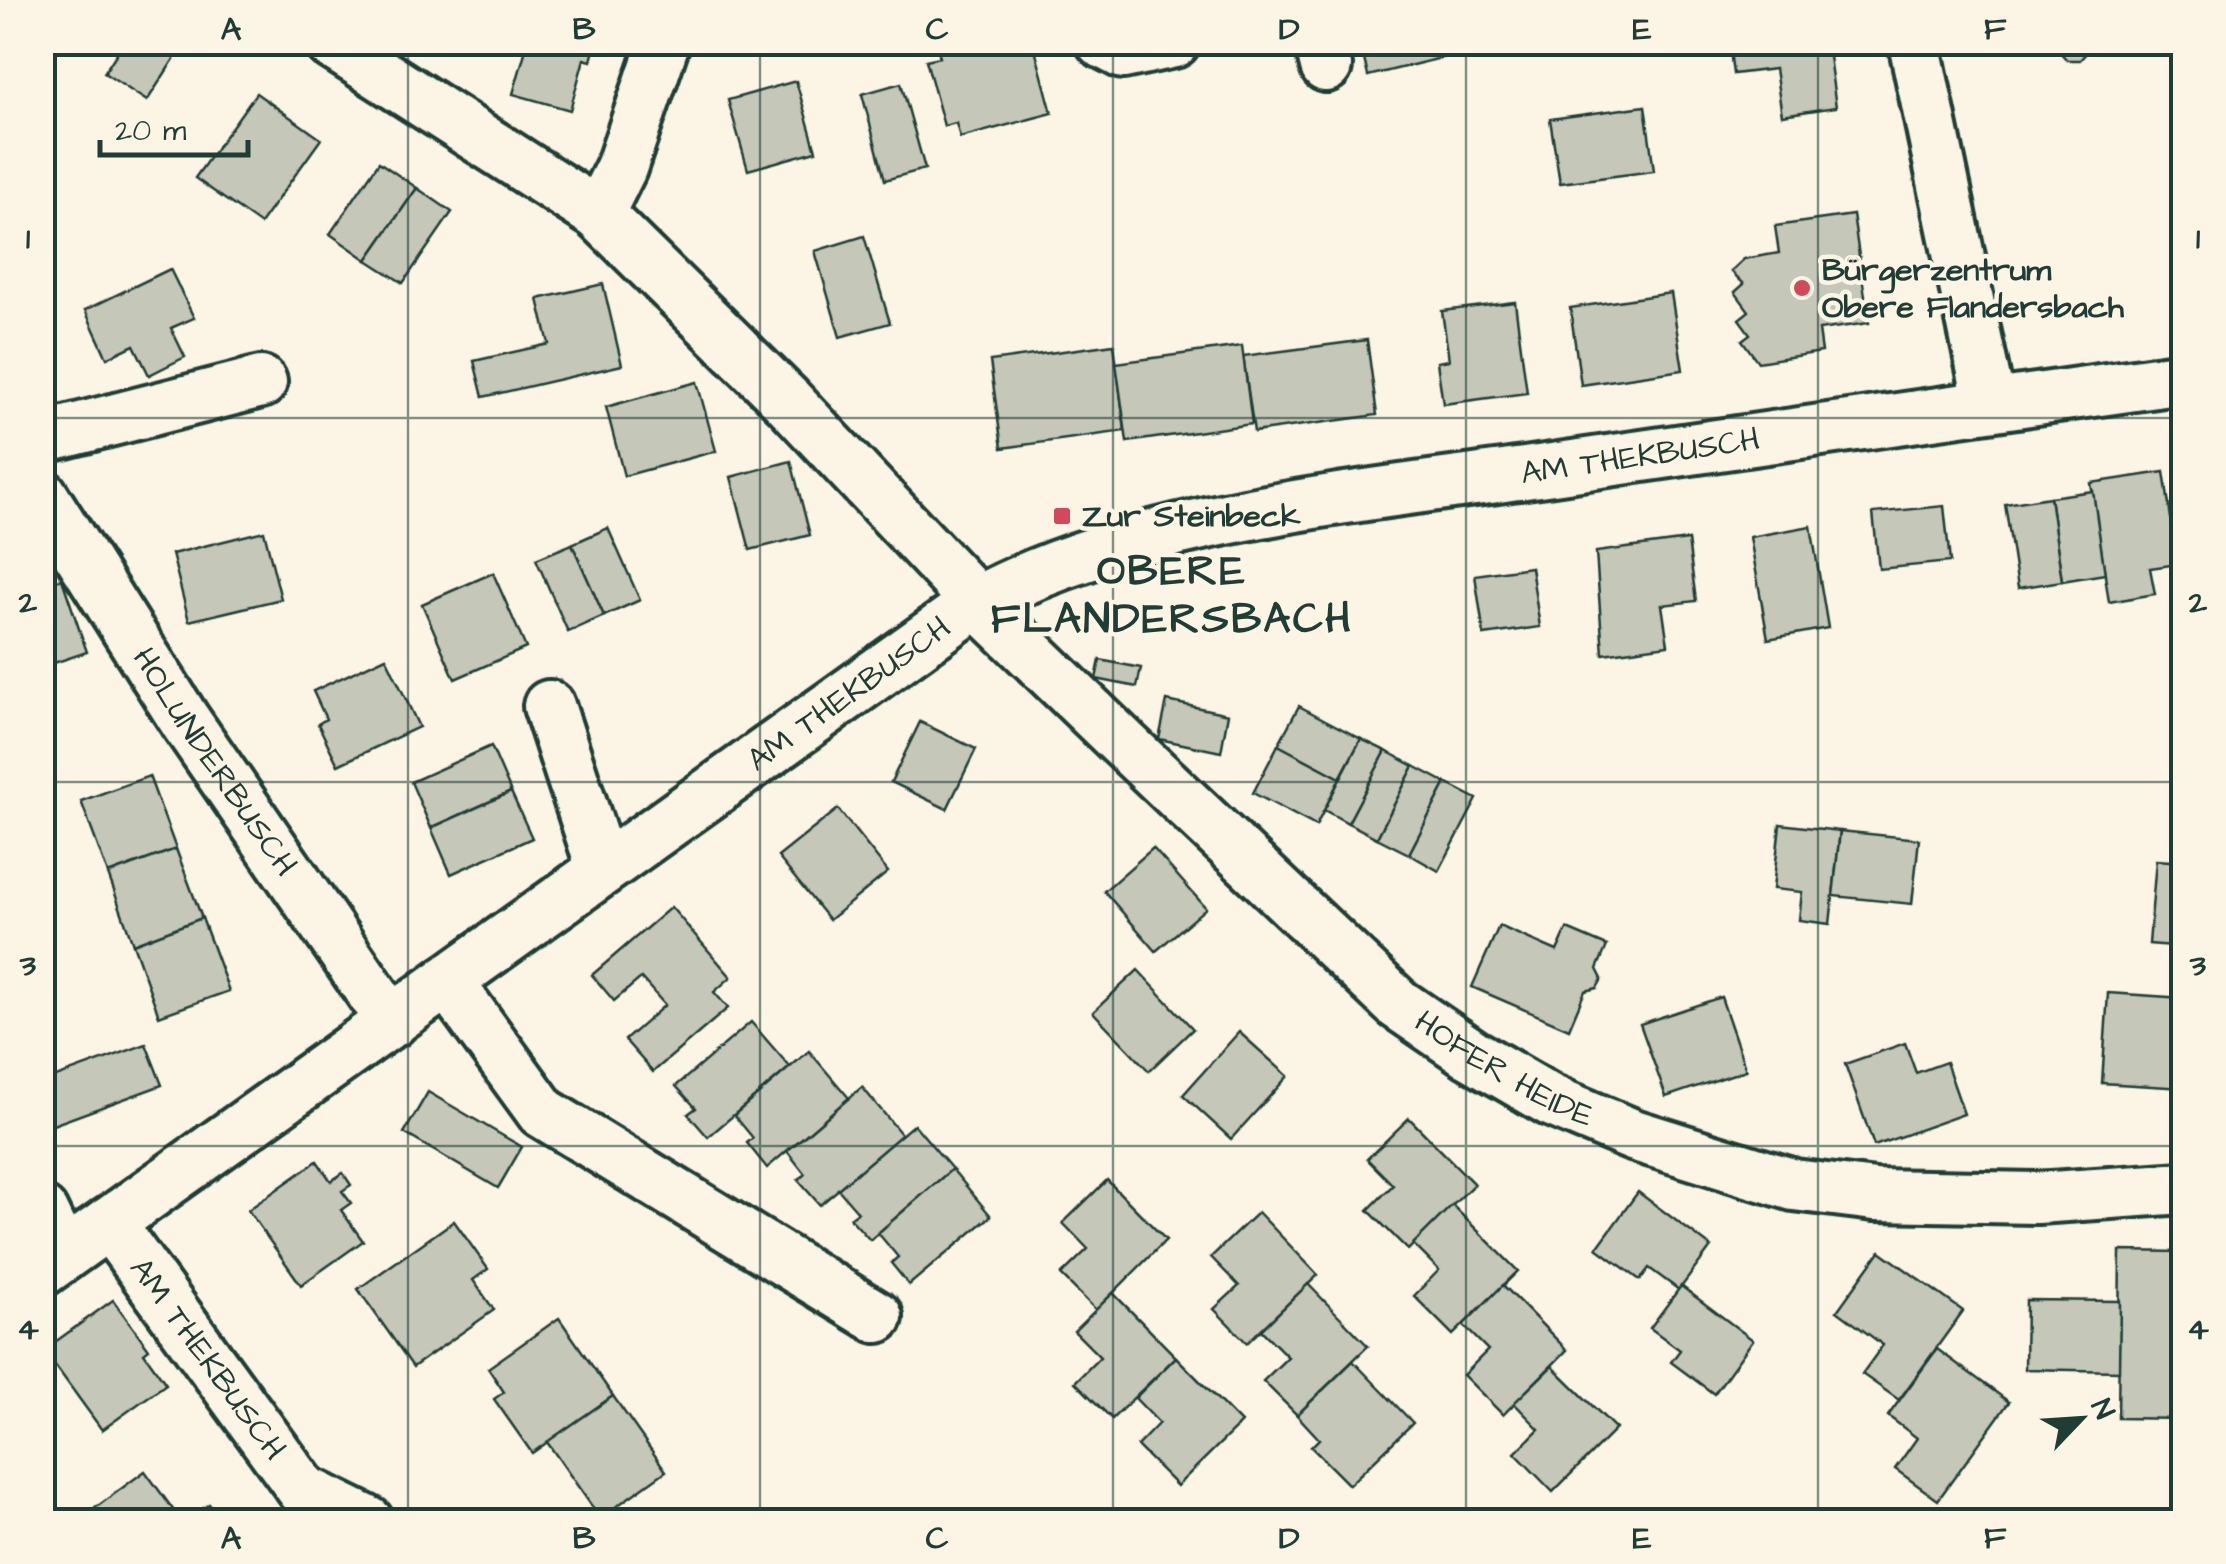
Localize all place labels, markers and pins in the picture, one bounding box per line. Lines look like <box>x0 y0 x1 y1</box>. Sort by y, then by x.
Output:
place label: Bürgerzentrum Obere Flandersbach <box>1822 248 2125 330</box>
marker: Bürgerzentrum Obere Flandersbach <box>1791 277 1813 299</box>
place label: Zur Steinbeck <box>1082 494 1301 539</box>
marker: Zur Steinbeck <box>1051 505 1073 527</box>

